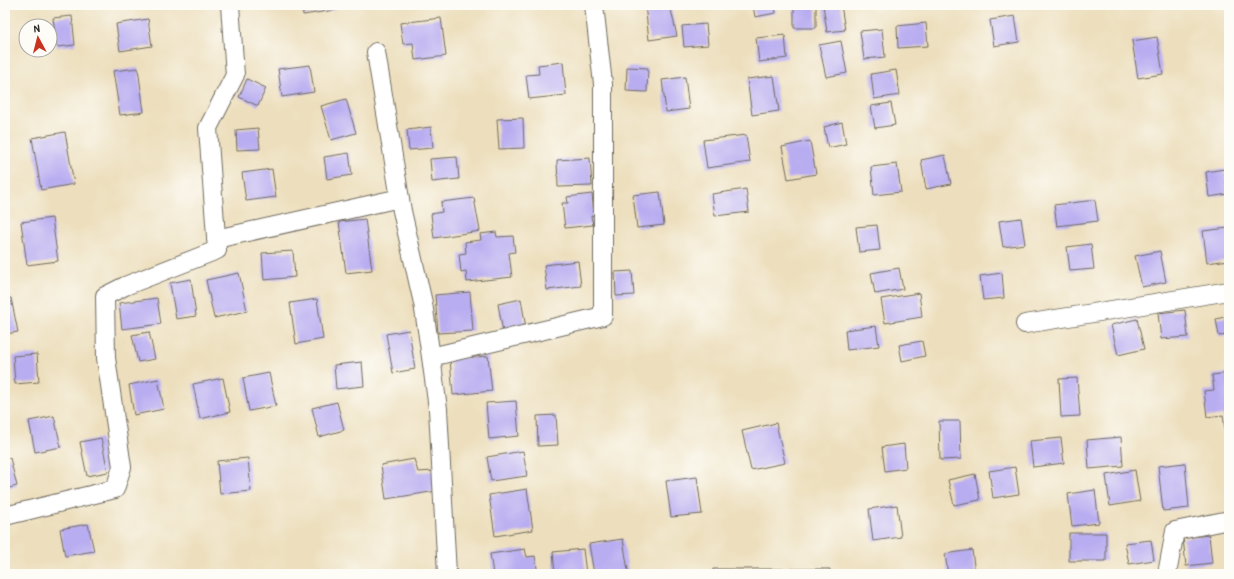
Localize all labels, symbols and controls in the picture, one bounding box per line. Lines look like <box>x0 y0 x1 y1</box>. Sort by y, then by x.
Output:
north arrow <box>18 18 58 58</box>
text: N <box>33 21 41 35</box>

